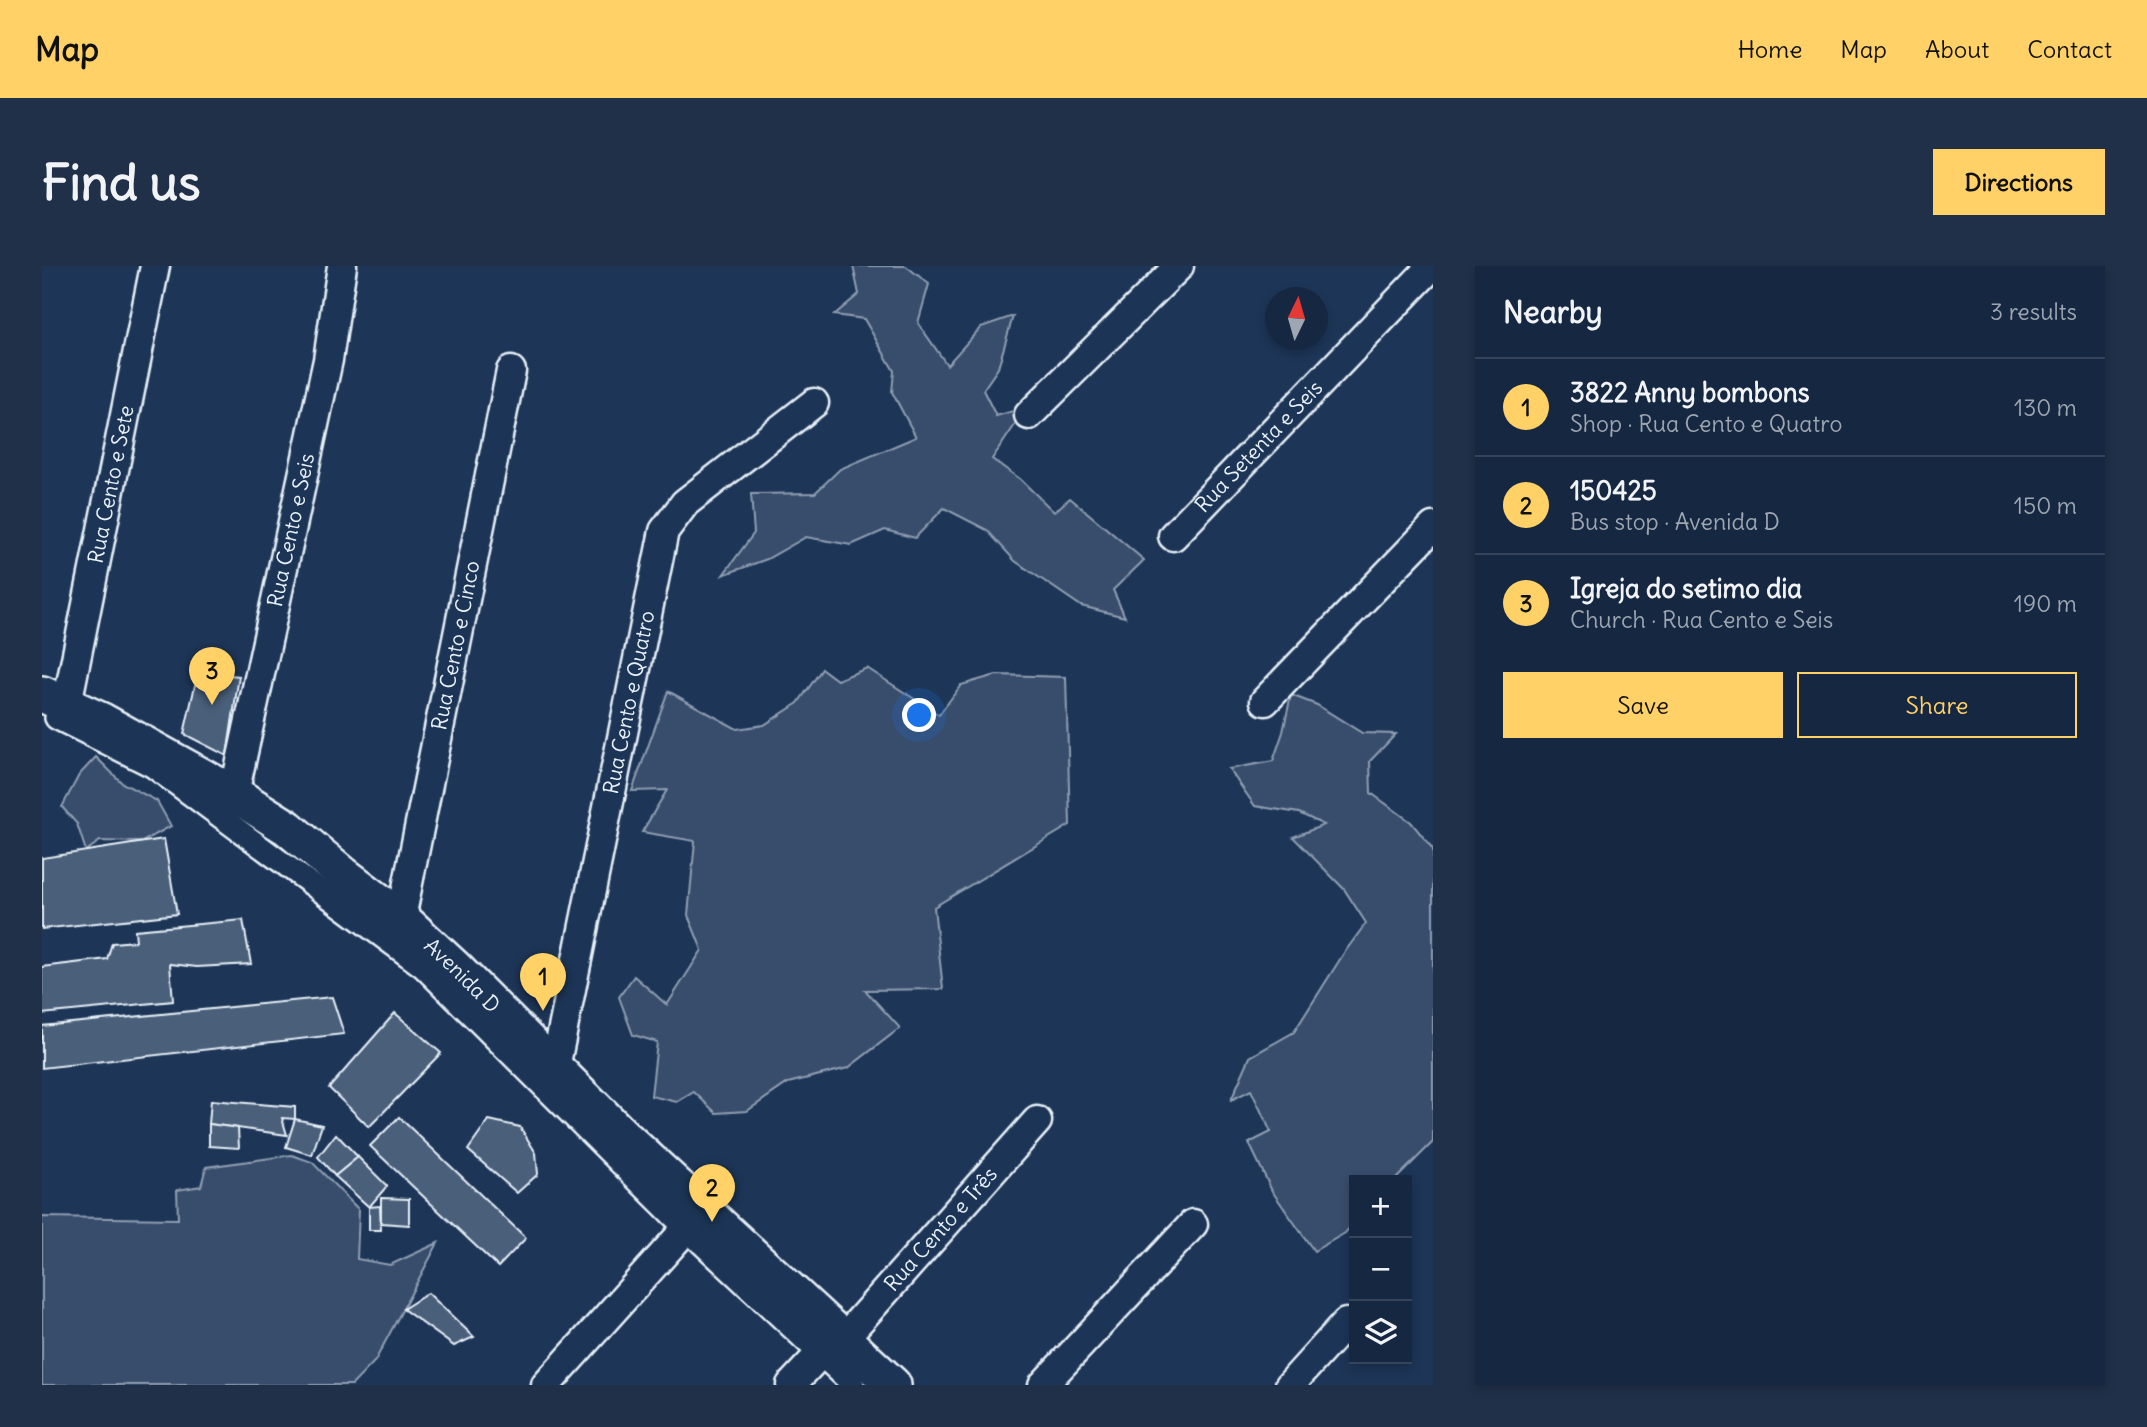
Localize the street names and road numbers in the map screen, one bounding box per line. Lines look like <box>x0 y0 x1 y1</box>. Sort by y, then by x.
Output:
street label: Rua Setenta e Seis <box>1189 374 1328 518</box>
street label: Rua Cento e Sete <box>82 403 140 566</box>
street label: Rua Cento e Seis <box>261 451 320 609</box>
street label: Rua Cento e Cinco <box>425 558 486 732</box>
street label: Rua Cento e Quatro <box>597 608 660 796</box>
street label: Avenida D <box>419 932 506 1019</box>
street label: Rua Cento e Três <box>878 1161 1003 1297</box>

